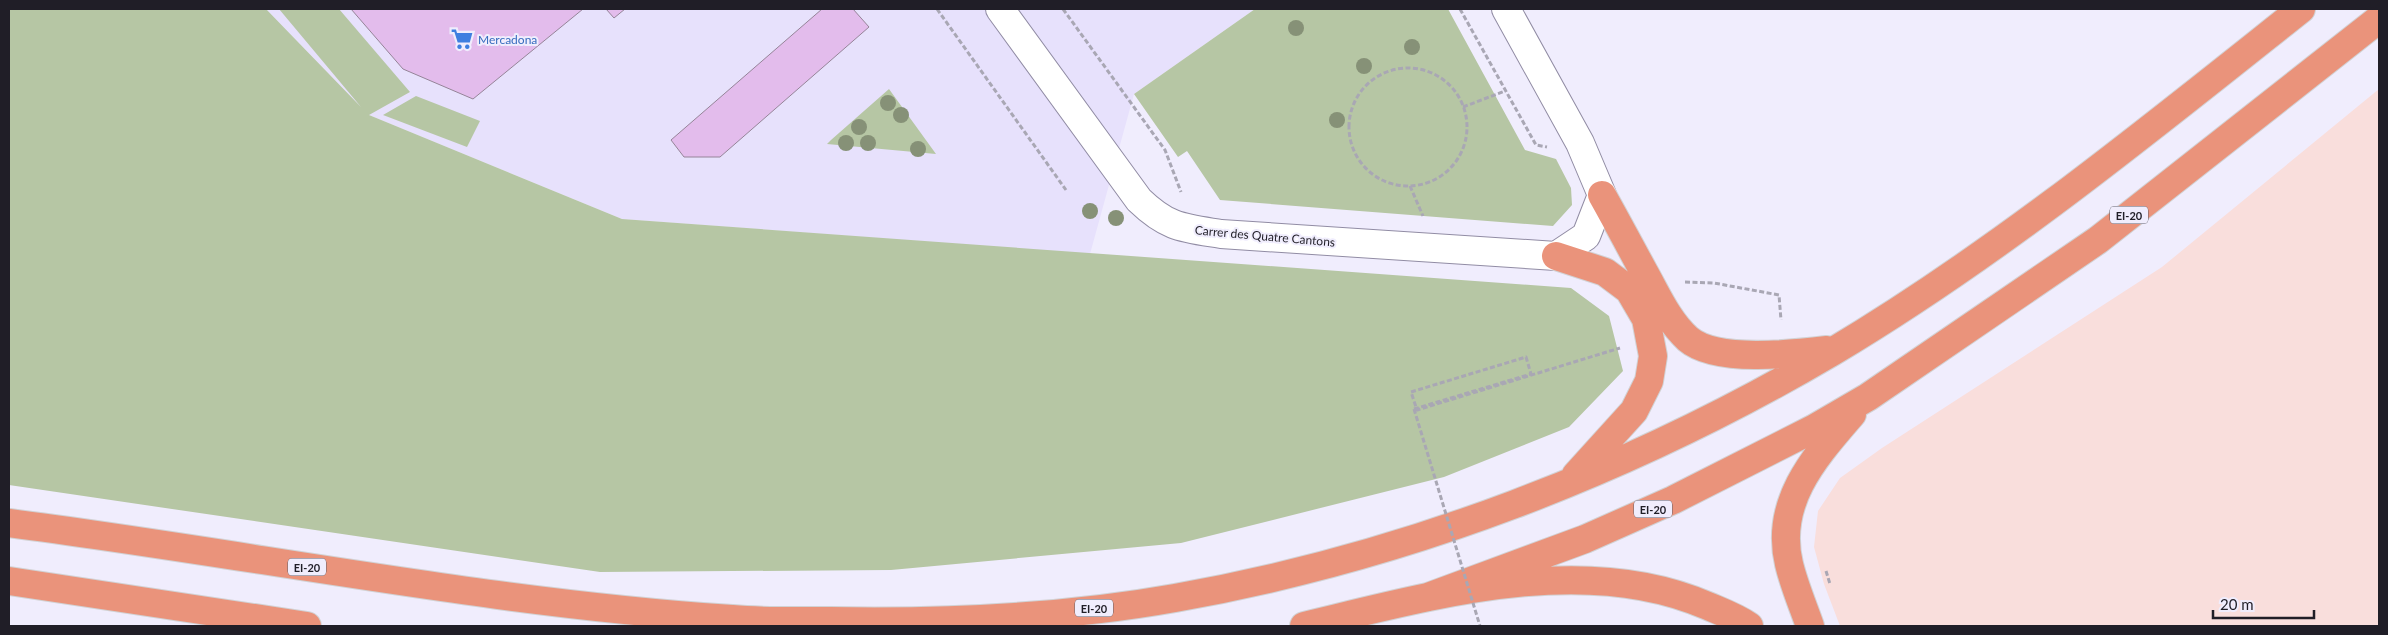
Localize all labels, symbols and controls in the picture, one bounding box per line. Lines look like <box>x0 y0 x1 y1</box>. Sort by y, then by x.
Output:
supermarket icon: Mercadona <box>449 26 475 52</box>
place label: Mercadona <box>478 32 537 47</box>
road number: EI-20 <box>2110 206 2148 224</box>
street label: Carrer des Quatre Cantons <box>1194 222 1336 250</box>
road number: EI-20 <box>1634 500 1672 518</box>
road number: EI-20 <box>288 558 326 576</box>
scale bar <box>2213 588 2314 620</box>
text: 20 m <box>2220 595 2254 613</box>
road number: EI-20 <box>1075 600 1113 616</box>

